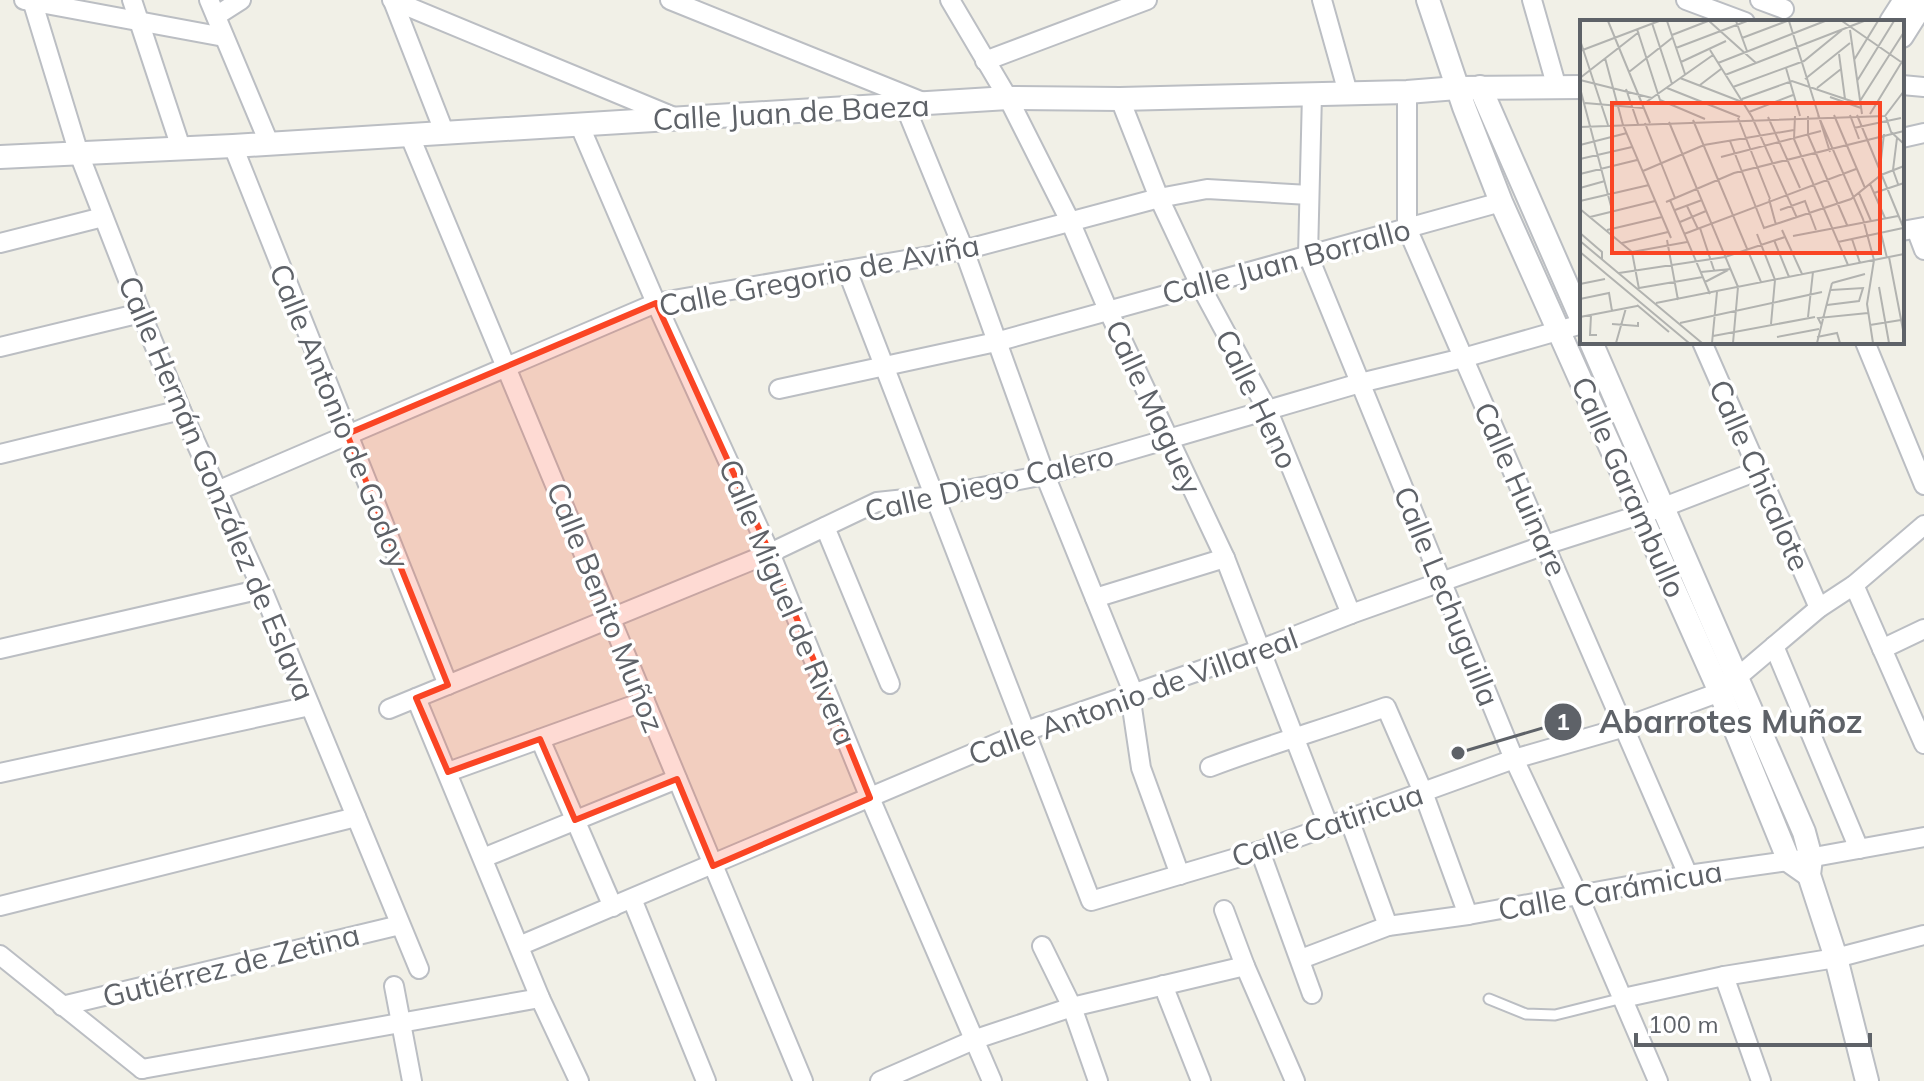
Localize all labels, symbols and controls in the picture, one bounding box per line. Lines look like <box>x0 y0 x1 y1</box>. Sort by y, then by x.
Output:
inset map <box>1580 20 1904 344</box>
street label: Calle Juan de Baeza <box>652 86 930 138</box>
street label: Calle Juan Borrallo <box>1158 210 1414 312</box>
street label: Calle Gregorio de Aviña <box>656 225 982 325</box>
street label: Calle Antonio de Godoy <box>261 258 419 574</box>
street label: Calle Hernán González de Eslava <box>110 270 324 706</box>
street label: Calle Maguey <box>1097 314 1211 500</box>
street label: Calle Heno <box>1207 323 1307 475</box>
street label: Calle Garambullo <box>1563 370 1695 604</box>
street label: Calle Chicalote <box>1701 374 1819 576</box>
street label: Calle Huinare <box>1466 396 1576 582</box>
street label: Calle Diego Calero <box>861 436 1117 530</box>
street label: Calle Miguel de Rivera <box>711 453 865 751</box>
street label: Calle Benito Muñoz <box>538 476 674 738</box>
street label: Calle Lechuguilla <box>1386 481 1508 711</box>
street label: Calle Antonio de Villareal <box>963 619 1303 773</box>
callout: Abarrotes Muñoz <box>1543 694 1878 750</box>
text: Abarrotes Muñoz <box>1599 701 1863 741</box>
text: 1 <box>1556 706 1570 736</box>
street label: Calle Catiricua <box>1226 774 1428 876</box>
street label: Calle Carámicua <box>1495 852 1725 928</box>
street label: Gutiérrez de Zetina <box>99 915 363 1015</box>
scale bar <box>1636 997 1870 1047</box>
text: 100 m <box>1648 1009 1719 1039</box>

